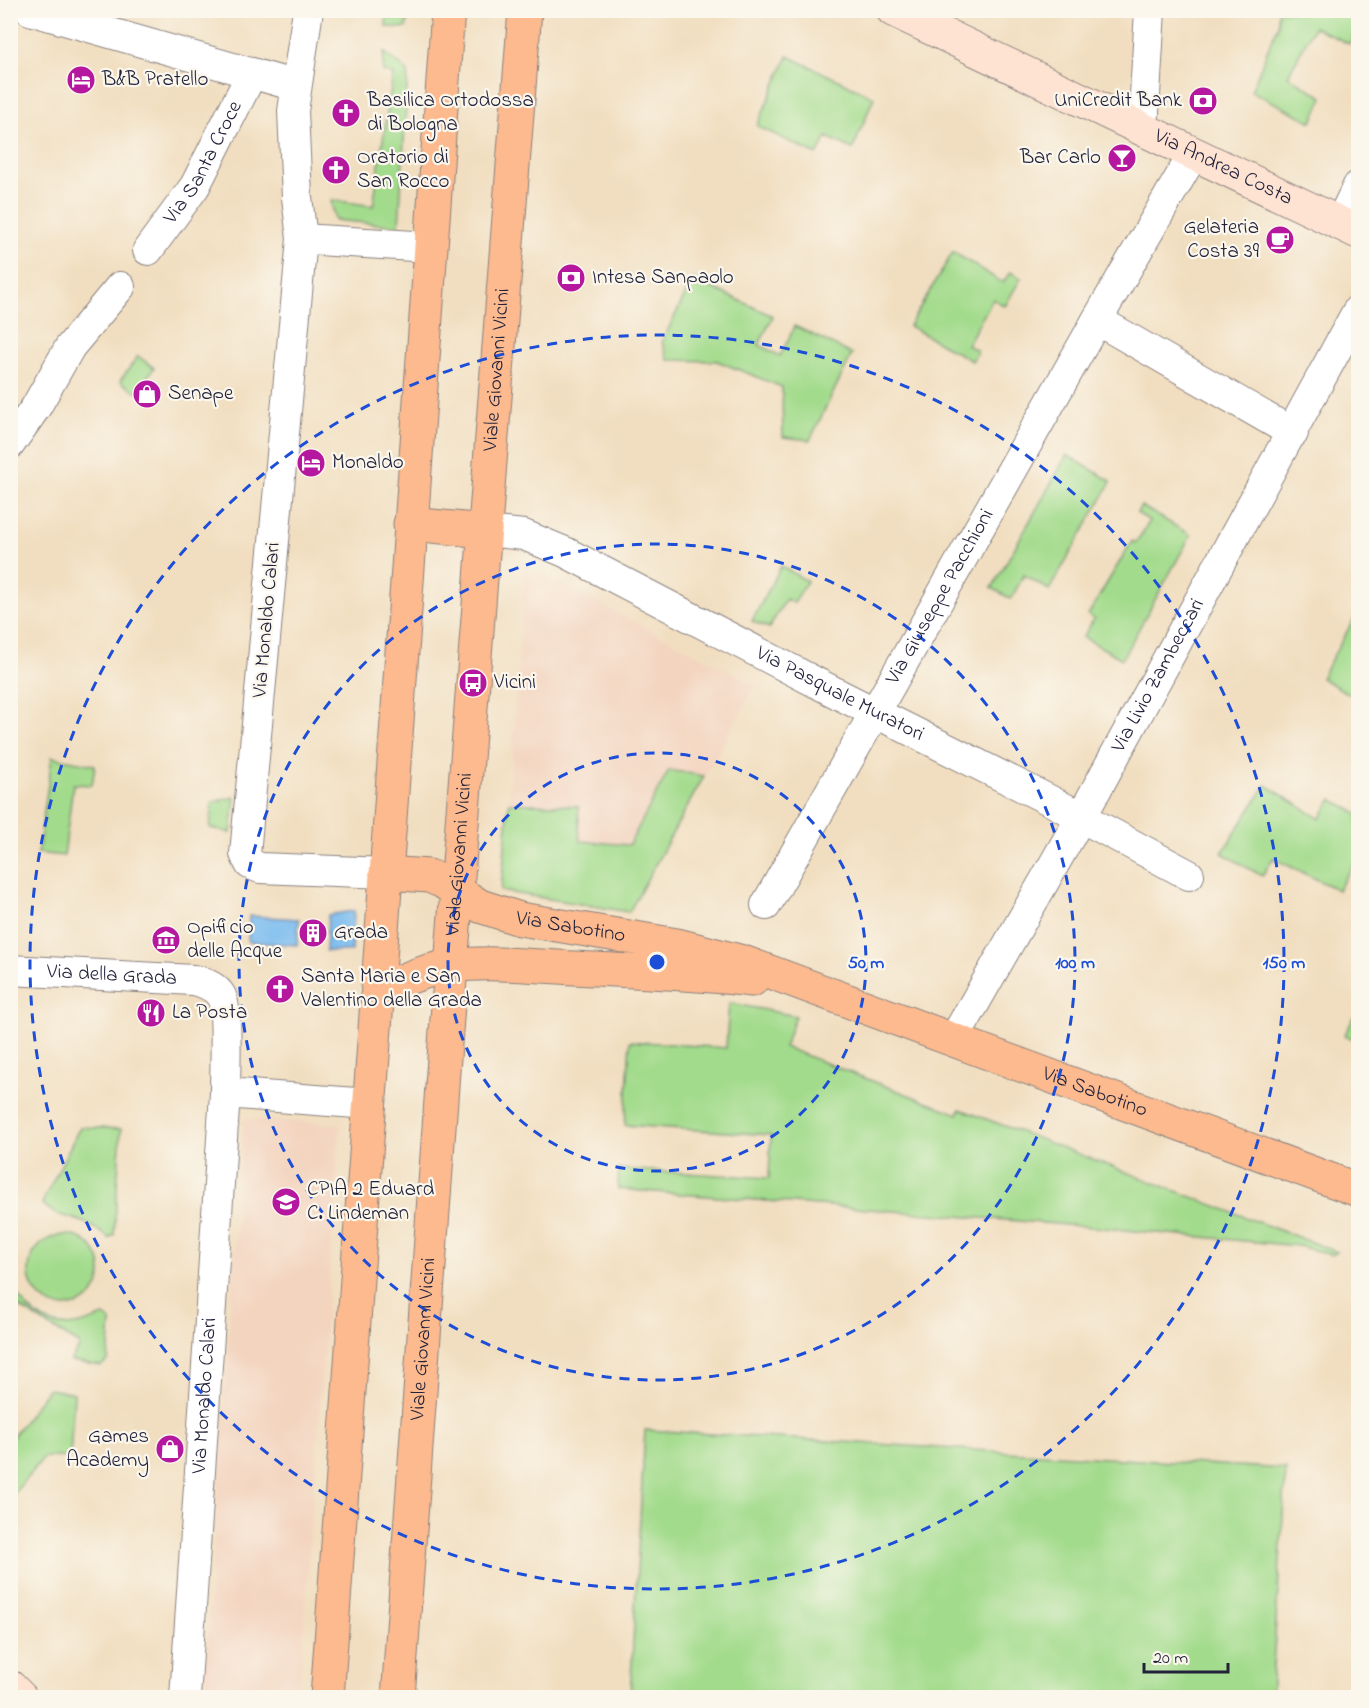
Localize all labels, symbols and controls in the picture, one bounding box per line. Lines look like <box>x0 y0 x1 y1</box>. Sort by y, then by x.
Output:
hotel icon: B&B Pratello <box>65 64 97 96</box>
place label: B&B Pratello <box>101 65 208 95</box>
bank icon: UniCredit Bank <box>1187 85 1219 117</box>
place label: Basilica Ortodossa di Bologna <box>366 86 534 142</box>
place label: UniCredit Bank <box>1054 86 1183 116</box>
street label: Via Santa Croce <box>156 95 251 231</box>
church icon: Basilica Ortodossa di Bologna <box>330 97 362 129</box>
street label: Via Andrea Costa <box>1148 121 1298 214</box>
bar icon: Bar Carlo <box>1106 142 1138 174</box>
place label: Oratorio di San Rocco <box>357 143 450 197</box>
place label: Bar Carlo <box>1019 143 1101 173</box>
church icon: Oratorio di San Rocco <box>320 154 352 186</box>
place label: Gelateria Costa 39 <box>1183 213 1260 267</box>
cafe icon: Gelateria Costa 39 <box>1264 224 1296 256</box>
bank icon: Intesa Sanpaolo <box>555 262 587 294</box>
place label: Intesa Sanpaolo <box>592 263 734 293</box>
street label: Viale Giovanni Vicini <box>476 287 518 453</box>
shop icon: Senape <box>131 378 163 410</box>
place label: Senape <box>168 379 234 409</box>
hotel icon: Monaldo <box>295 447 327 479</box>
place label: Monaldo <box>332 448 404 478</box>
street label: Via Giuseppe Pacchioni <box>878 504 1002 691</box>
street label: Via Monaldo Calari <box>245 541 289 700</box>
street label: Via Livio Zambeccari <box>1104 593 1213 759</box>
street label: Via Pasquale Muratori <box>749 638 929 750</box>
bus stop icon: Vicini <box>457 667 489 699</box>
place label: Vicini <box>493 668 536 698</box>
street label: Viale Giovanni Vicini <box>438 772 481 938</box>
street label: Via Sabotino <box>513 903 628 951</box>
place label: Opificio delle Acque <box>187 913 283 967</box>
building icon: Grada <box>297 917 329 949</box>
place label: Grada <box>334 918 388 948</box>
museum icon: Opificio delle Acque <box>150 924 182 956</box>
text: 50 m <box>848 951 884 977</box>
text: 100 m <box>1055 951 1095 977</box>
text: 150 m <box>1263 951 1305 977</box>
centre of rings <box>647 952 667 972</box>
street label: Via della Grada <box>45 957 178 994</box>
place label: Santa Maria e San Valentino della Grada <box>300 962 482 1016</box>
church icon: Santa Maria e San Valentino della Grada <box>264 973 296 1005</box>
restaurant icon: La Posta <box>135 997 167 1029</box>
place label: La Posta <box>172 998 247 1028</box>
street label: Via Sabotino <box>1037 1059 1152 1126</box>
place label: CPIA 2 Eduard C. Lindeman <box>307 1175 435 1229</box>
school or university icon: CPIA 2 Eduard C. Lindeman <box>270 1186 302 1218</box>
street label: Viale Giovanni Vicini <box>403 1256 445 1422</box>
street label: Via Monaldo Calari <box>185 1317 225 1476</box>
place label: Games Academy <box>66 1422 149 1478</box>
shop icon: Games Academy <box>154 1433 186 1465</box>
scale bar <box>1144 1636 1228 1674</box>
text: 20 m <box>1153 1646 1188 1672</box>

